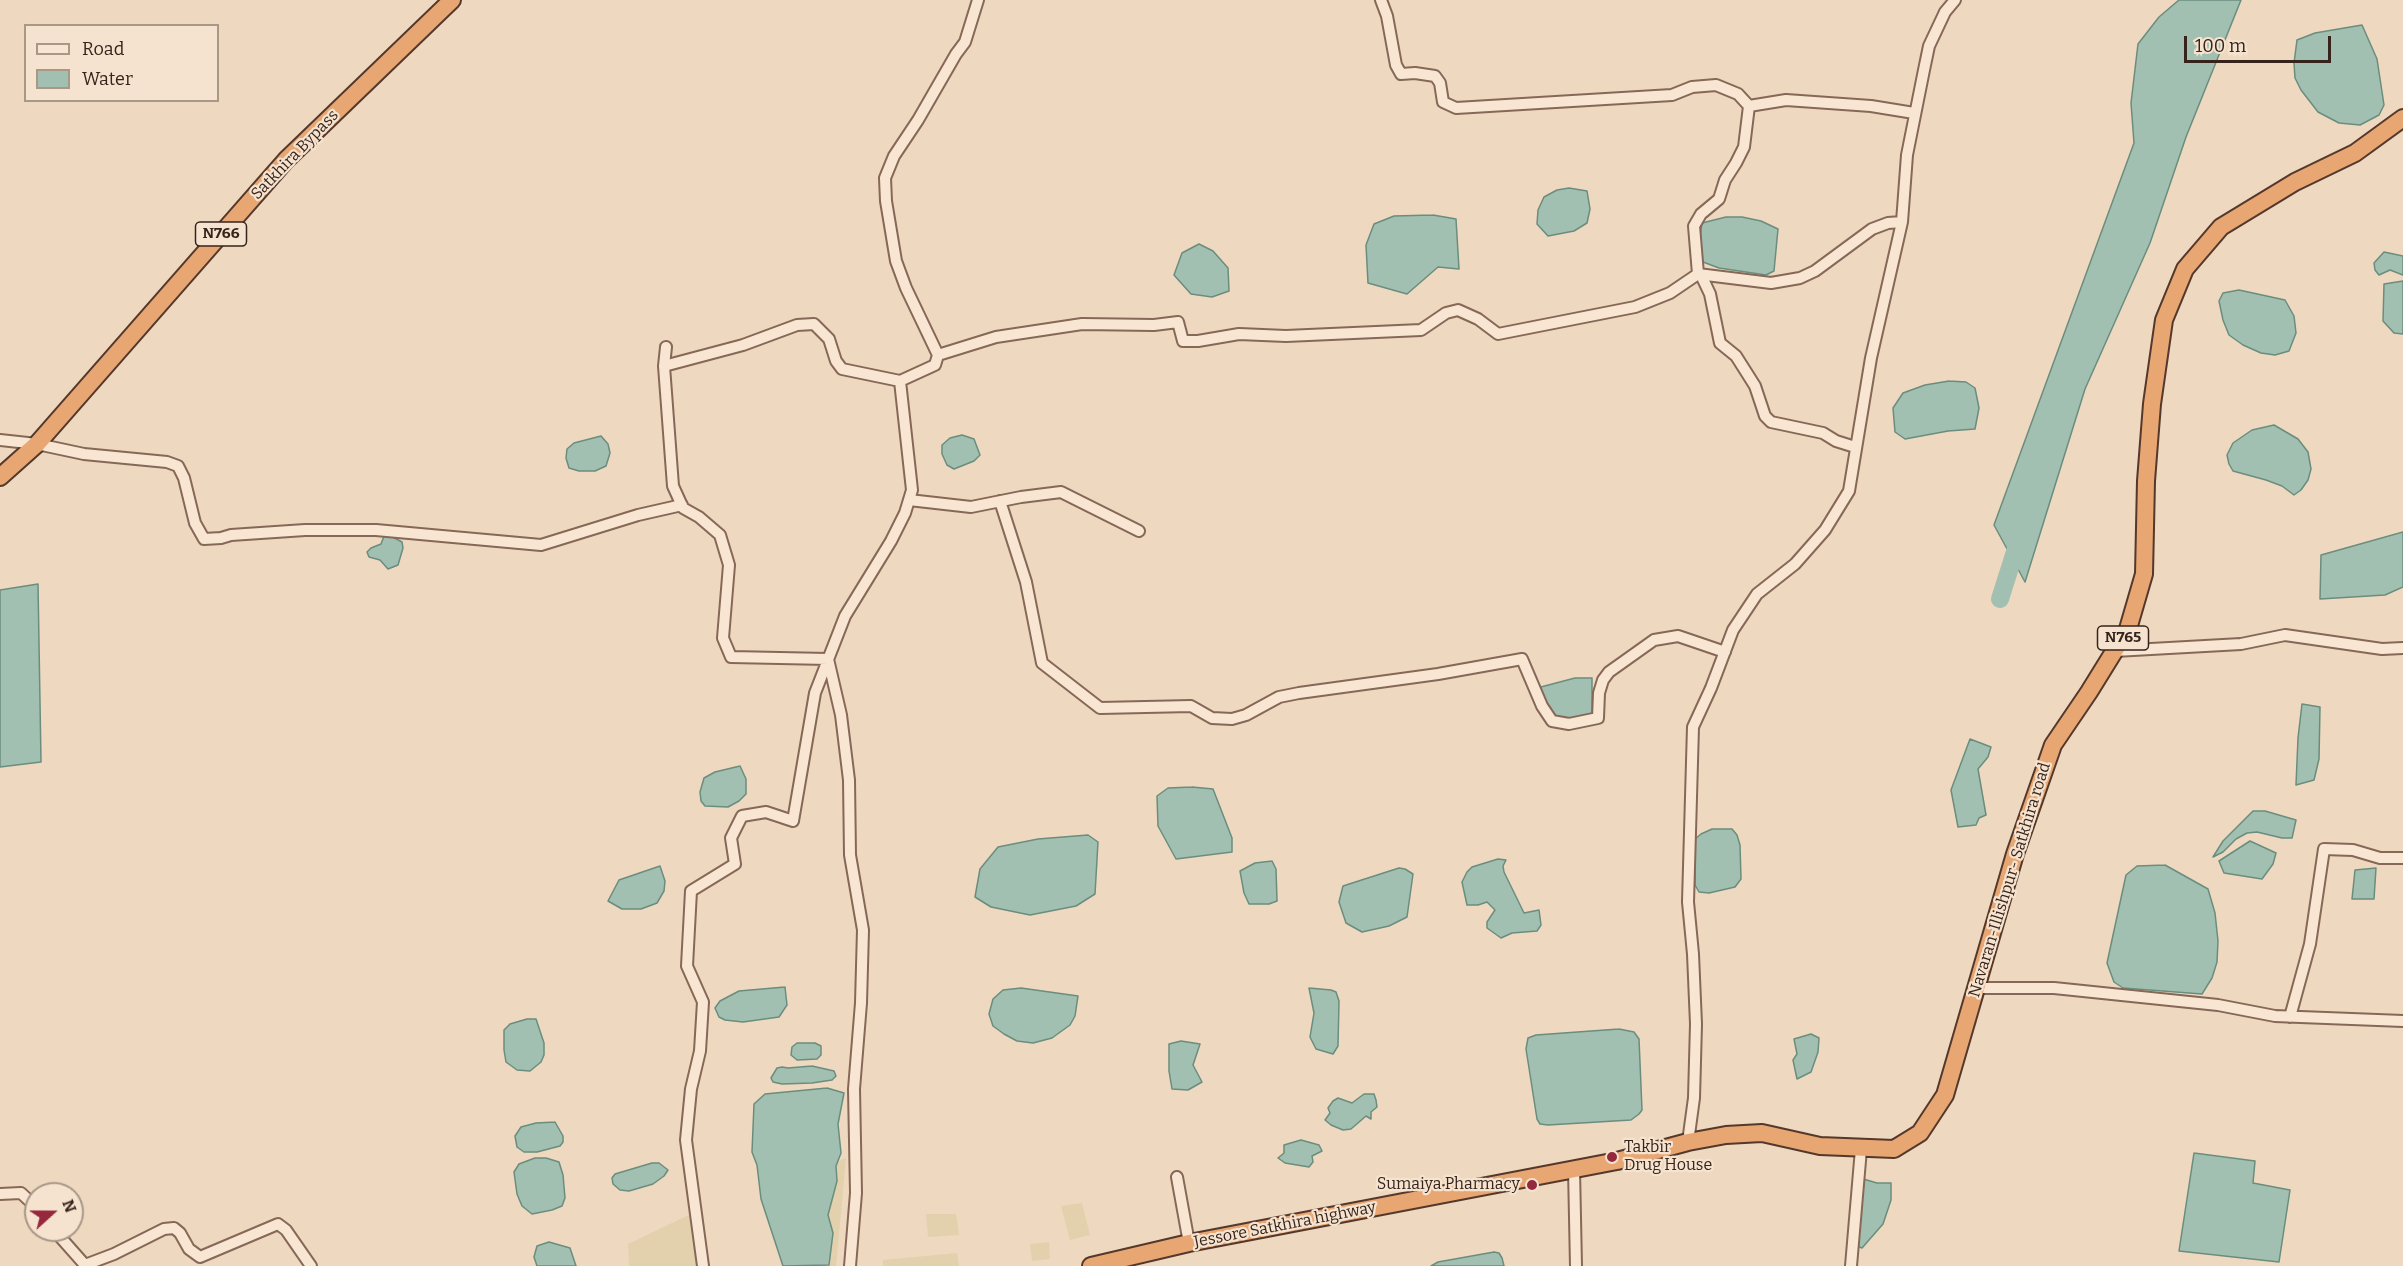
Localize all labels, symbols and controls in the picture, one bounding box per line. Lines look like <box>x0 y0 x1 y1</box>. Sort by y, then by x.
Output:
legend <box>24 24 219 102</box>
scale bar <box>2187 24 2334 62</box>
text: 100 m <box>2195 35 2246 57</box>
text: Road <box>82 38 124 60</box>
text: Water <box>82 68 133 90</box>
street label: Satkhira Bypass <box>247 106 343 204</box>
road number: N766 <box>196 222 246 246</box>
road number: N765 <box>2098 626 2148 650</box>
street label: Navaran-Illishpur- Satkhira road <box>1965 760 2055 1000</box>
place label: Takbir Drug House <box>1624 1138 1712 1176</box>
marker: Takbir Drug House <box>1605 1150 1619 1164</box>
place label: Sumaiya Pharmacy <box>1377 1175 1520 1195</box>
marker: Sumaiya Pharmacy <box>1525 1178 1539 1192</box>
north arrow <box>24 1182 84 1242</box>
text: N <box>58 1197 80 1215</box>
street label: Jessore Satkhira highway <box>1192 1198 1378 1252</box>

